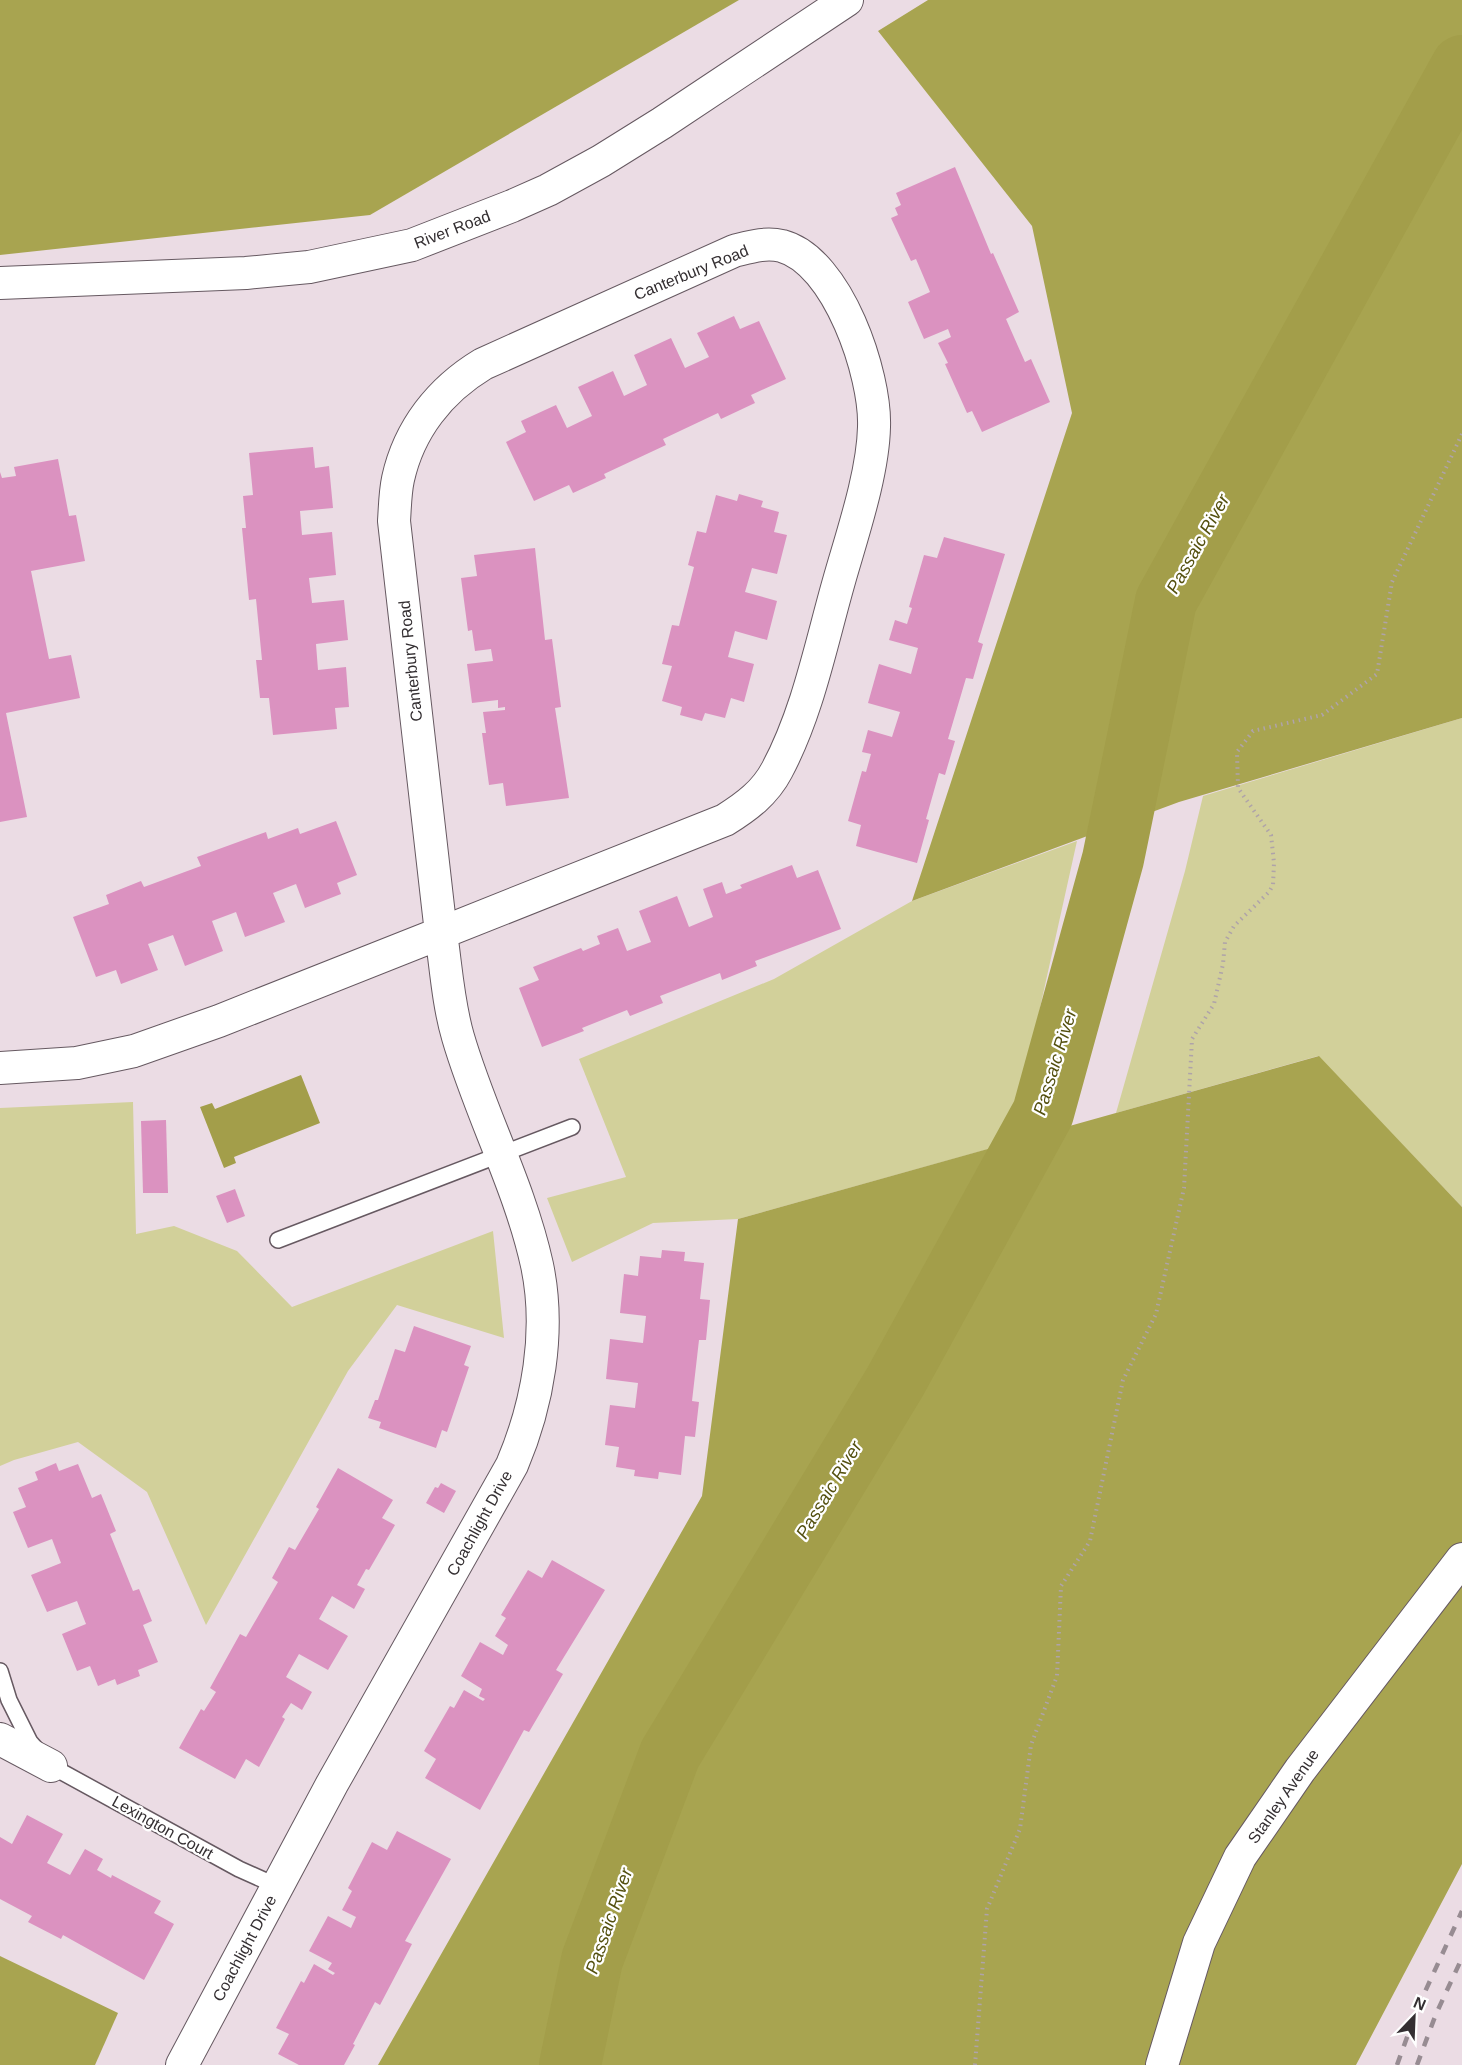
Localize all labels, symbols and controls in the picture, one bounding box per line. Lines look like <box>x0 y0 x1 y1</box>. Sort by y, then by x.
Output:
street label: River Road <box>412 207 493 252</box>
street label: Canterbury Road <box>632 242 751 303</box>
water label: Passaic River <box>1163 490 1234 597</box>
street label: Canterbury Road <box>396 599 425 722</box>
water label: Passaic River <box>1029 1006 1081 1118</box>
water label: Passaic River <box>792 1437 866 1542</box>
street label: Coachlight Drive <box>444 1468 515 1579</box>
street label: Stanley Avenue <box>1245 1746 1322 1847</box>
street label: Lexington Court <box>109 1793 217 1863</box>
water label: Passaic River <box>582 1865 637 1976</box>
street label: Coachlight Drive <box>209 1892 280 2004</box>
north arrow <box>1384 1987 1444 2047</box>
text: N <box>1411 1994 1428 2014</box>

